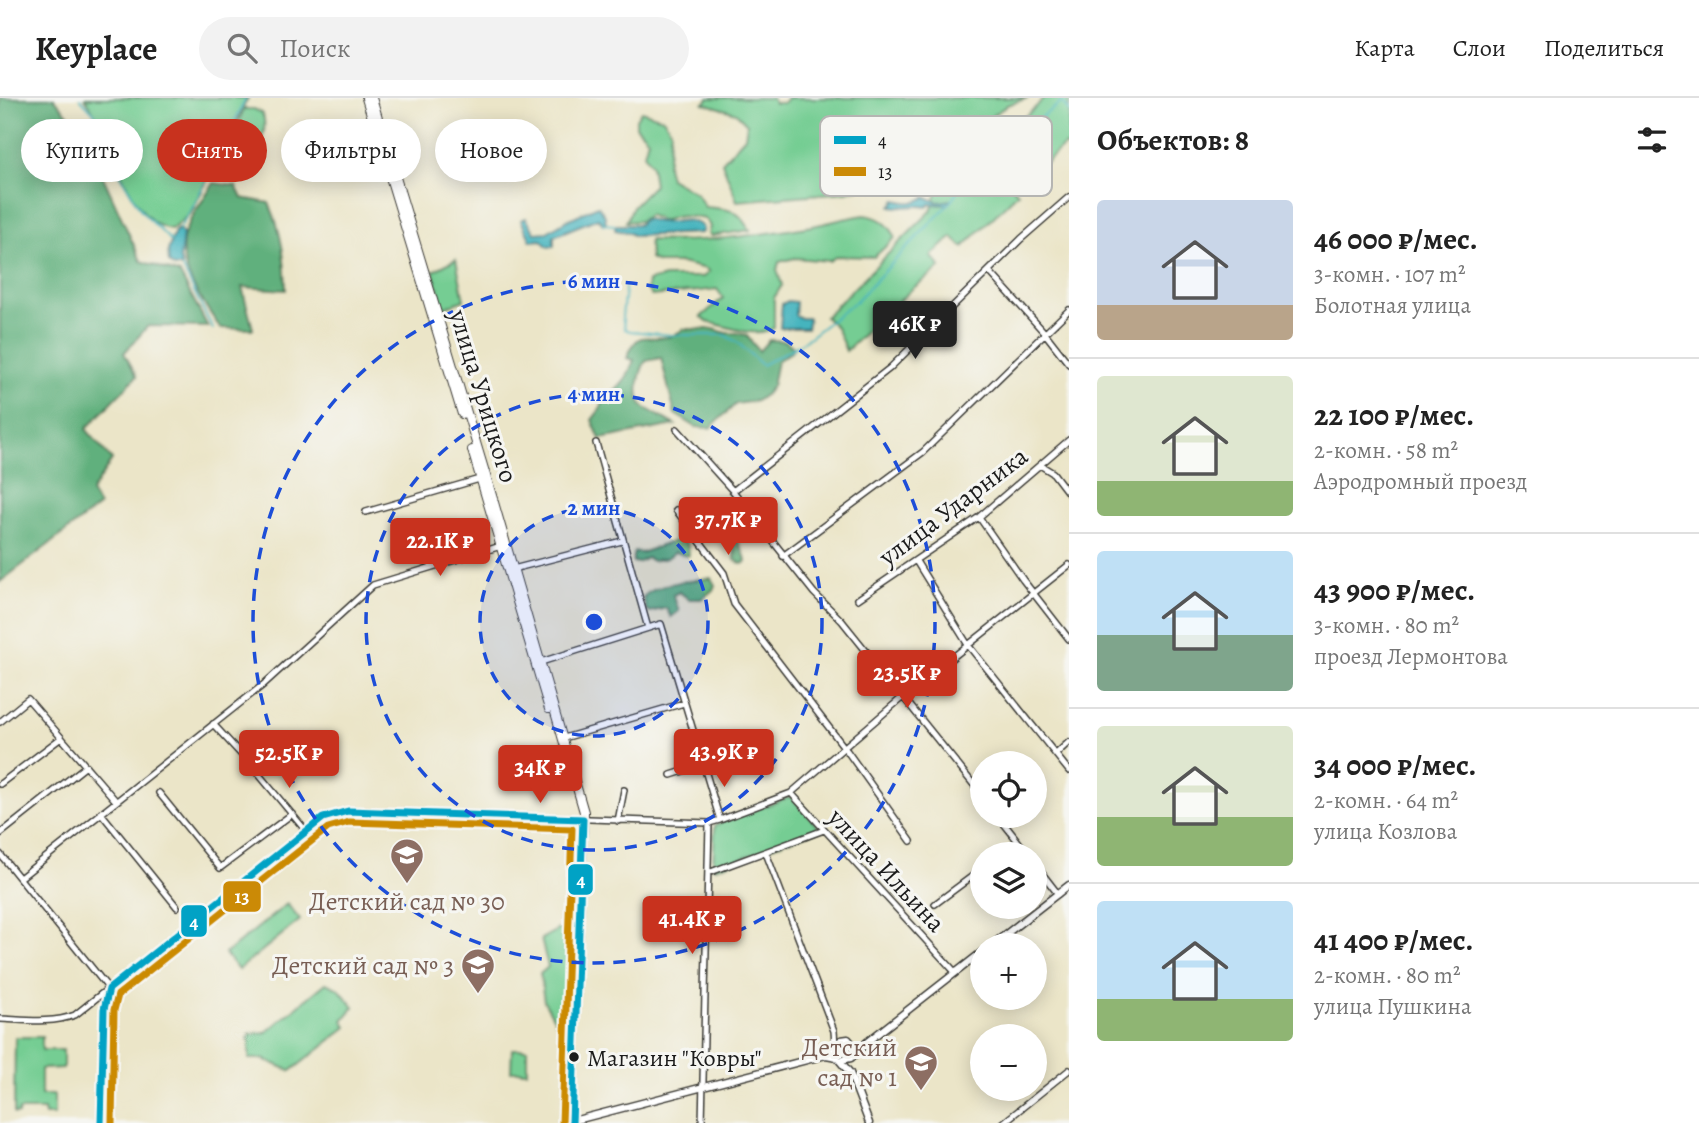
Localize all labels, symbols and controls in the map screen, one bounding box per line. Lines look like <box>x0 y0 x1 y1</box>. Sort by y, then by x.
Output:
search box <box>199 17 689 80</box>
text: Keyplace <box>35 26 157 71</box>
icon: search <box>223 29 261 67</box>
text: Поиск <box>279 31 351 66</box>
text: Карта <box>1354 32 1415 64</box>
text: Слои <box>1453 32 1506 64</box>
text: Поделиться <box>1544 32 1664 64</box>
legend <box>820 116 1052 196</box>
chip: Купить <box>21 119 143 182</box>
chip: Снять <box>157 119 267 182</box>
chip: Фильтры <box>281 119 421 182</box>
chip: Новое <box>435 119 547 182</box>
text: Объектов: 8 <box>1097 120 1249 160</box>
icon: filters <box>1633 121 1671 159</box>
text: 4 <box>878 128 887 154</box>
text: 13 <box>878 159 892 185</box>
text: 46 000 ₽/мес. <box>1314 219 1478 259</box>
icon: home <box>1153 228 1237 312</box>
text: 3-комн. · 107 m² <box>1314 259 1465 290</box>
text: 6 мин <box>568 267 620 295</box>
text: Болотная улица <box>1314 290 1471 321</box>
pin: 46K ₽ <box>866 302 964 361</box>
street label: улица Урицкого <box>440 304 526 487</box>
text: 46K ₽ <box>889 308 941 339</box>
text: 4 мин <box>568 380 620 408</box>
text: 22 100 ₽/мес. <box>1314 395 1474 435</box>
icon: home <box>1153 404 1237 488</box>
text: 2-комн. · 58 m² <box>1314 435 1458 466</box>
street label: улица Ударника <box>871 439 1035 575</box>
text: Аэродромный проезд <box>1314 466 1527 497</box>
text: 2 мин <box>568 494 620 522</box>
pin: 37.7K ₽ <box>663 498 793 557</box>
text: 37.7K ₽ <box>695 504 761 535</box>
pin: 22.1K ₽ <box>375 518 505 578</box>
text: 22.1K ₽ <box>406 525 474 556</box>
text: 43 900 ₽/мес. <box>1314 570 1475 610</box>
icon: home <box>1153 579 1237 663</box>
centre of rings <box>582 610 606 634</box>
text: 3-комн. · 80 m² <box>1314 610 1459 641</box>
text: проезд Лермонтова <box>1314 641 1508 672</box>
pin: 23.5K ₽ <box>842 650 972 710</box>
text: 23.5K ₽ <box>873 657 941 688</box>
pin: 52.5K ₽ <box>224 730 354 790</box>
pin: 43.9K ₽ <box>659 730 789 789</box>
text: 43.9K ₽ <box>690 736 758 767</box>
text: 52.5K ₽ <box>255 737 323 768</box>
text: 34 000 ₽/мес. <box>1314 745 1477 785</box>
pin: 34K ₽ <box>491 746 589 805</box>
map controls <box>970 751 1047 1101</box>
button: locate <box>970 751 1047 828</box>
text: 34K ₽ <box>514 752 566 783</box>
icon: home <box>1153 754 1237 838</box>
text: 2-комн. · 64 m² <box>1314 785 1458 816</box>
street label: улица Ильина <box>819 800 953 940</box>
text: улица Козлова <box>1314 816 1457 847</box>
school or university icon: Детский сад № 30 <box>388 836 426 885</box>
button: layers <box>970 842 1047 919</box>
line badge: 4 <box>567 863 594 896</box>
text: 4 <box>577 867 586 893</box>
line badge: 13 <box>222 880 262 913</box>
text: 13 <box>235 884 249 910</box>
place label: Детский сад № 30 <box>309 884 505 919</box>
pin: 41.4K ₽ <box>627 896 757 956</box>
text: 41.4K ₽ <box>659 903 725 934</box>
line badge: 4 <box>180 904 208 938</box>
text: 4 <box>190 909 199 935</box>
text: 41 400 ₽/мес. <box>1314 920 1473 960</box>
icon: home <box>1153 929 1237 1013</box>
button: + <box>970 933 1047 1010</box>
school or university icon: Детский сад № 3 <box>459 946 497 995</box>
place label: Детский сад № 3 <box>272 948 454 983</box>
text: 2-комн. · 80 m² <box>1314 960 1460 991</box>
text: улица Пушкина <box>1314 991 1472 1022</box>
button: − <box>970 1024 1047 1101</box>
place label: Детский сад № 1 <box>802 1030 897 1095</box>
place label: Магазин "Ковры" <box>587 1042 762 1074</box>
school or university icon: Детский сад № 1 <box>902 1043 940 1092</box>
marker: Магазин "Ковры" <box>567 1050 581 1064</box>

